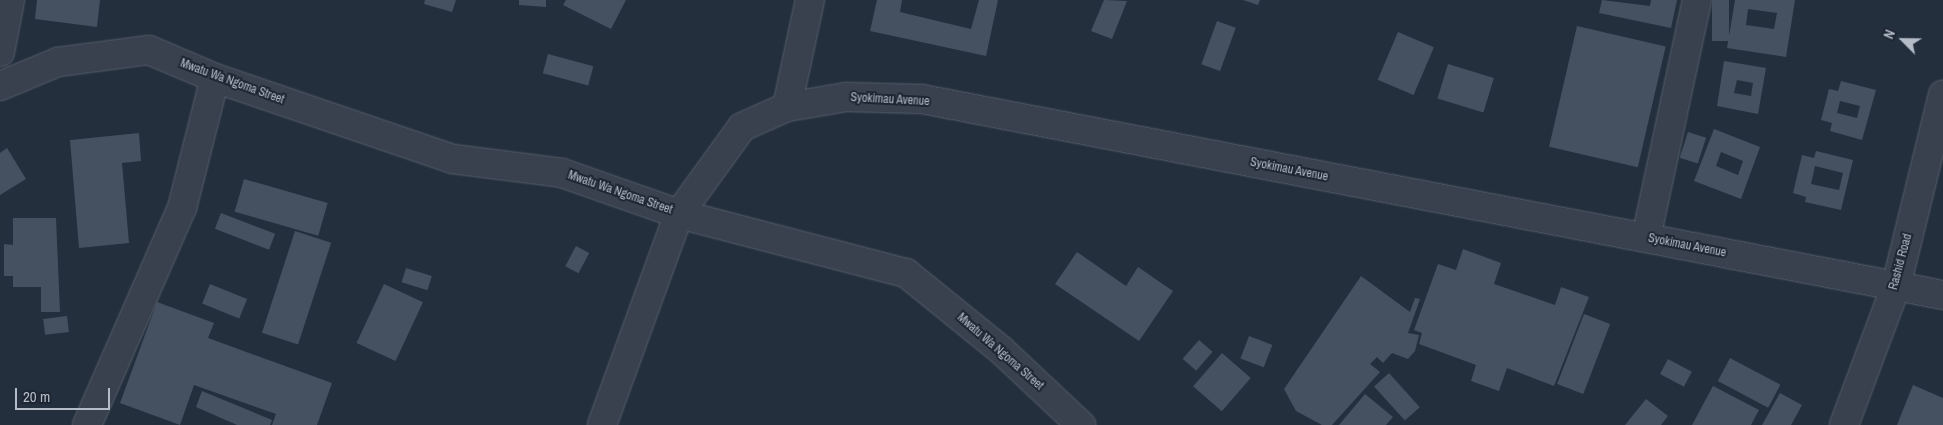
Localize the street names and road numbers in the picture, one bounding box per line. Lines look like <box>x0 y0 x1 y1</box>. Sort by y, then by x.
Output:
street label: Mwatu Wa Ngoma Street <box>178 56 286 108</box>
street label: Syokimau Avenue <box>850 91 930 109</box>
street label: Syokimau Avenue <box>1249 155 1329 185</box>
street label: Mwatu Wa Ngoma Street <box>566 168 674 218</box>
street label: Syokimau Avenue <box>1647 231 1727 261</box>
street label: Rashid Road <box>1887 232 1915 292</box>
street label: Mwatu Wa Ngoma Street <box>954 311 1046 393</box>

